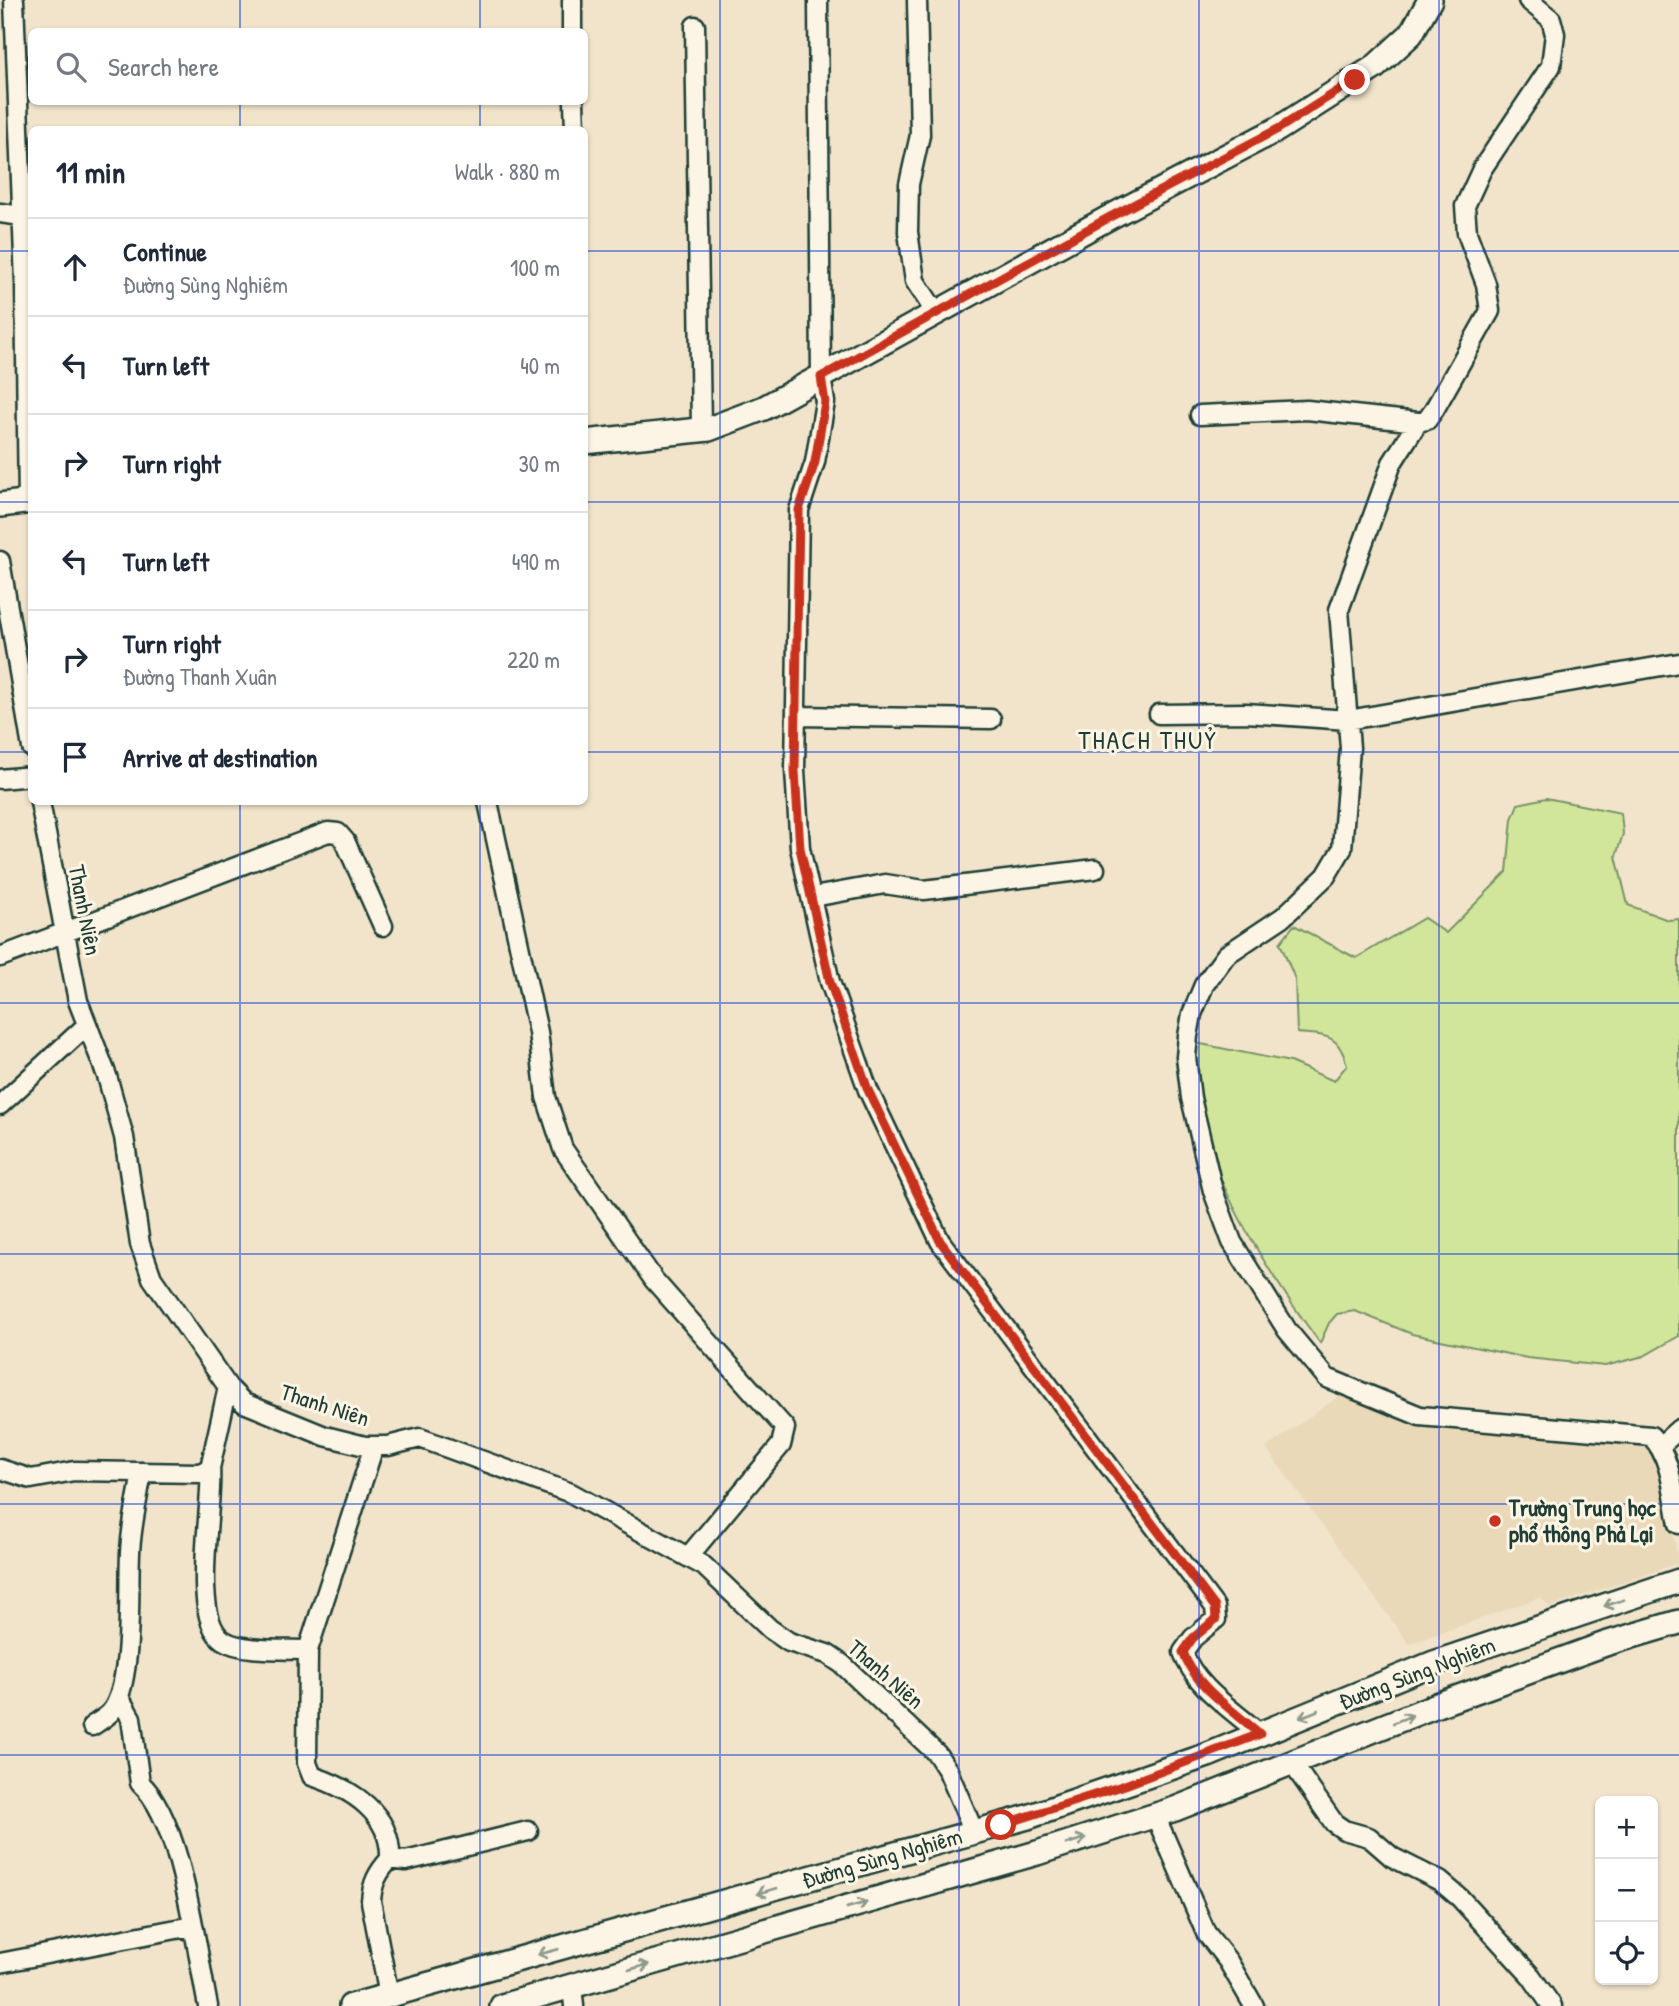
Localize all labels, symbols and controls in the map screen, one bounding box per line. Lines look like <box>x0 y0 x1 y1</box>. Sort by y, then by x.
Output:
search box <box>28 28 588 105</box>
icon: search <box>52 48 90 86</box>
text: Search here <box>108 49 219 84</box>
route end <box>1339 64 1370 95</box>
text: 11 min <box>56 152 125 192</box>
text: Walk · 880 m <box>455 156 560 187</box>
text: Continue <box>123 234 207 269</box>
icon: ahead <box>56 248 94 286</box>
text: 100 m <box>510 252 560 283</box>
text: Đường Sùng Nghiêm <box>123 269 288 300</box>
icon: left <box>56 346 94 384</box>
text: Turn left <box>123 348 209 383</box>
text: 40 m <box>520 350 560 381</box>
icon: right <box>56 444 94 482</box>
text: Turn right <box>123 446 221 481</box>
text: 30 m <box>518 448 560 479</box>
icon: left <box>56 542 94 580</box>
text: Turn left <box>123 544 209 579</box>
text: 490 m <box>512 546 560 577</box>
text: Turn right <box>123 626 221 661</box>
icon: right <box>56 640 94 678</box>
text: 220 m <box>507 644 560 675</box>
text: Đường Thanh Xuân <box>123 661 277 692</box>
district label: THẠCH THUỶ <box>1078 722 1218 757</box>
icon: arrive <box>56 738 94 776</box>
text: Arrive at destination <box>123 740 318 775</box>
street label: Thanh Niên <box>62 862 109 958</box>
street label: Thanh Niên <box>277 1376 374 1433</box>
place label: Trường Trung học phổ thông Phả Lại <box>1508 1492 1657 1550</box>
marker: Trường Trung học phổ thông Phả Lại <box>1487 1513 1503 1529</box>
one-way arrow <box>1604 1597 1626 1610</box>
street label: Đường Sùng Nghiêm <box>1334 1629 1499 1717</box>
street label: Thanh Niên <box>842 1632 931 1715</box>
one-way arrow <box>1298 1708 1320 1721</box>
one-way arrow <box>1392 1711 1414 1724</box>
map controls <box>1595 1796 1658 1985</box>
button: + <box>1595 1796 1658 1859</box>
route start <box>985 1809 1016 1840</box>
street label: Đường Sùng Nghiêm <box>798 1820 965 1895</box>
one-way arrow <box>1064 1834 1086 1846</box>
button: − <box>1595 1859 1658 1922</box>
one-way arrow <box>756 1885 778 1898</box>
one-way arrow <box>846 1898 868 1911</box>
button: locate <box>1595 1922 1658 1985</box>
one-way arrow <box>537 1947 559 1960</box>
one-way arrow <box>627 1960 649 1973</box>

